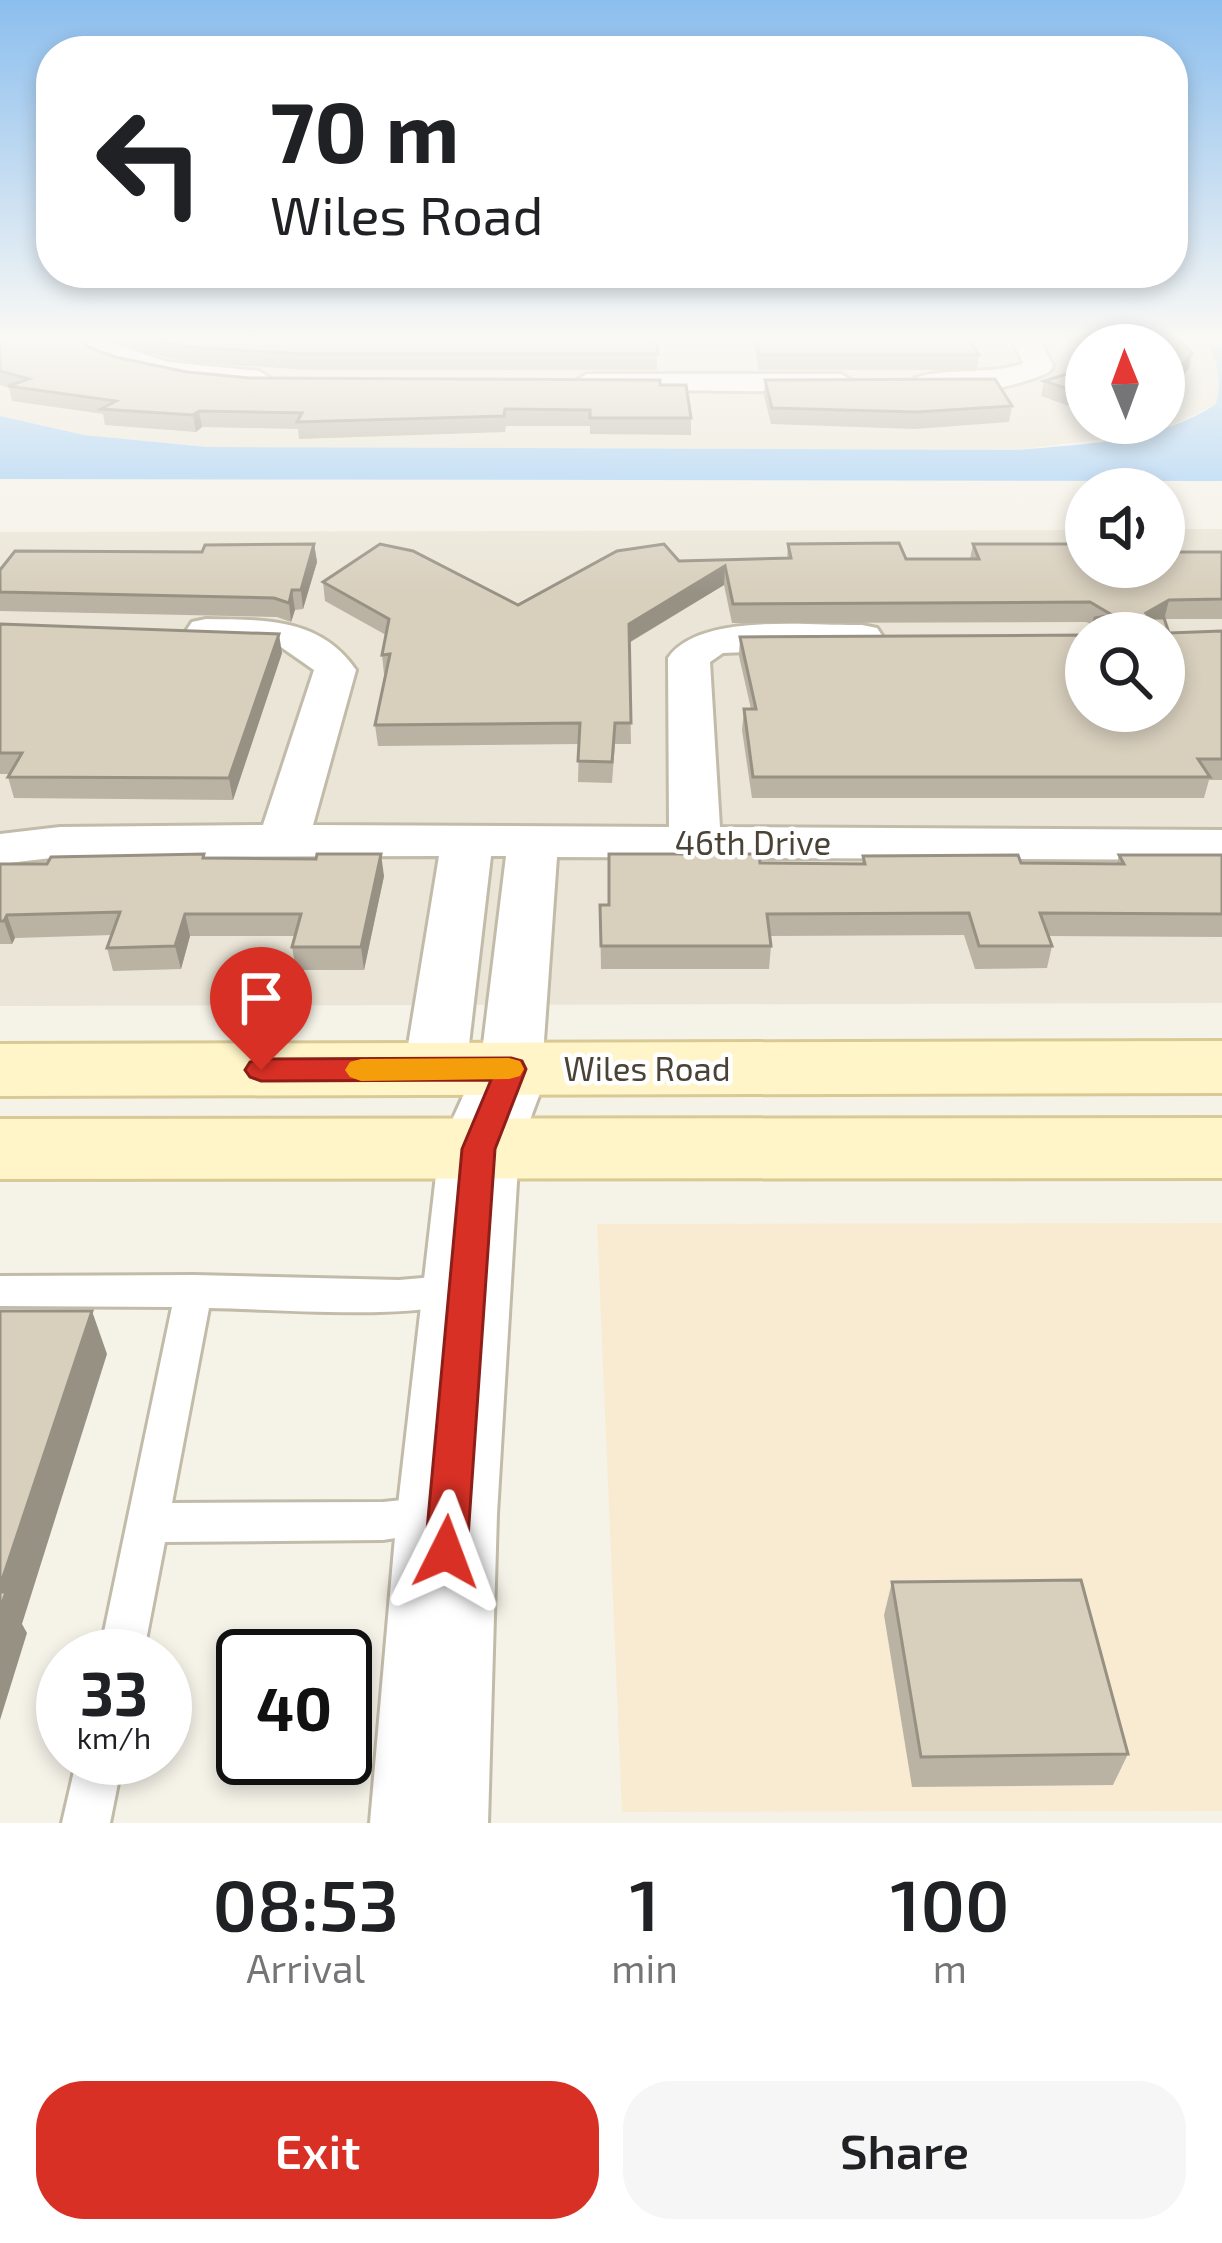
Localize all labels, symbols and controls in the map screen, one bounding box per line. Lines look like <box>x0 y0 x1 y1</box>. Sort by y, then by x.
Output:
text: 70 m <box>270 79 460 180</box>
icon: left <box>72 84 228 240</box>
text: Wiles Road <box>270 181 543 246</box>
north arrow <box>1065 324 1185 444</box>
map controls <box>1065 324 1185 732</box>
button: sound <box>1065 468 1185 588</box>
button: search <box>1065 612 1185 732</box>
street label: 46th Drive <box>675 822 831 862</box>
pin <box>210 947 312 1070</box>
icon: arrive <box>228 965 294 1031</box>
street label: Wiles Road <box>563 1048 731 1088</box>
position arrow <box>383 1489 509 1615</box>
speed limit sign: 40 <box>216 1629 372 1785</box>
text: 33 <box>80 1656 148 1728</box>
text: km/h <box>77 1719 151 1755</box>
text: 08:53 <box>212 1859 399 1945</box>
text: 1 <box>630 1859 660 1945</box>
text: 100 <box>890 1859 1010 1945</box>
text: Arrival <box>246 1944 365 1991</box>
text: min <box>611 1944 678 1991</box>
text: m <box>933 1944 967 1991</box>
button: Exit <box>36 2081 599 2219</box>
button: Share <box>623 2081 1186 2219</box>

